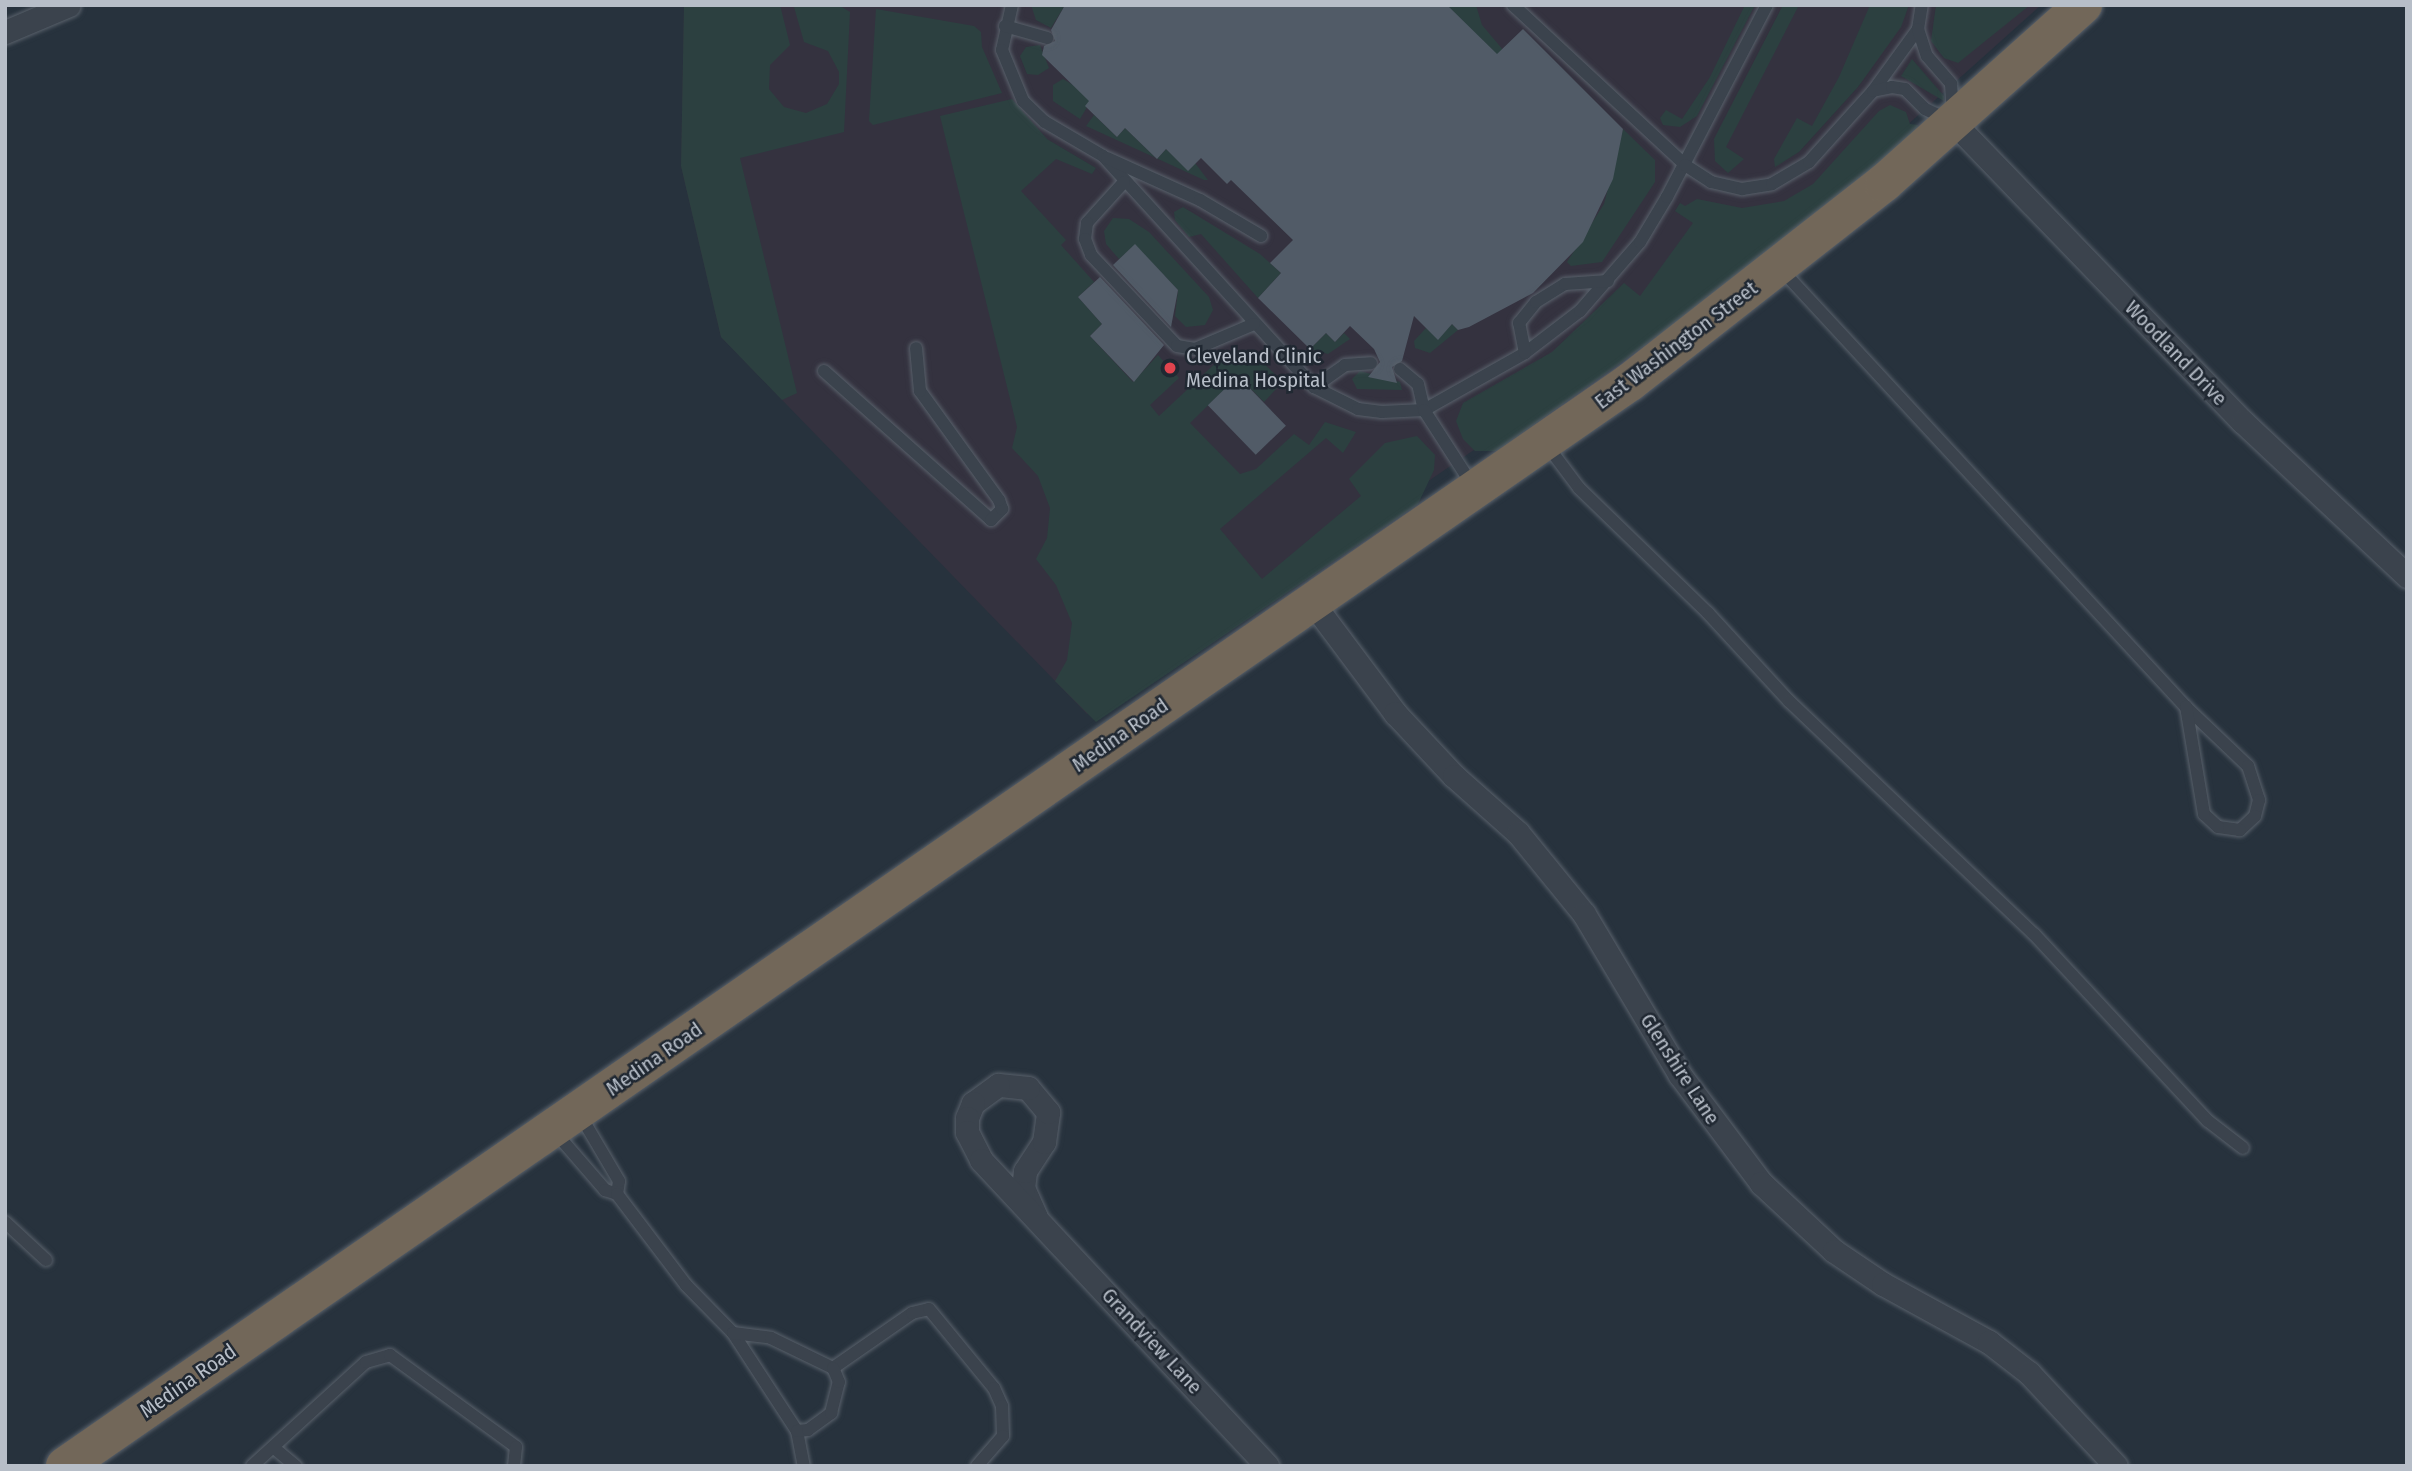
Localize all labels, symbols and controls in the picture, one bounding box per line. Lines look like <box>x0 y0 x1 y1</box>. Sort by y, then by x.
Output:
street label: East Washington Street <box>1590 276 1762 414</box>
street label: Woodland Drive <box>2120 295 2232 411</box>
place label: Cleveland Clinic Medina Hospital <box>1186 343 1326 393</box>
marker: Cleveland Clinic Medina Hospital <box>1160 358 1180 378</box>
street label: Medina Road <box>1067 693 1173 777</box>
street label: Glenshire Lane <box>1635 1009 1725 1129</box>
street label: Medina Road <box>601 1017 707 1101</box>
street label: Grandview Lane <box>1096 1283 1208 1399</box>
street label: Medina Road <box>135 1339 241 1423</box>

